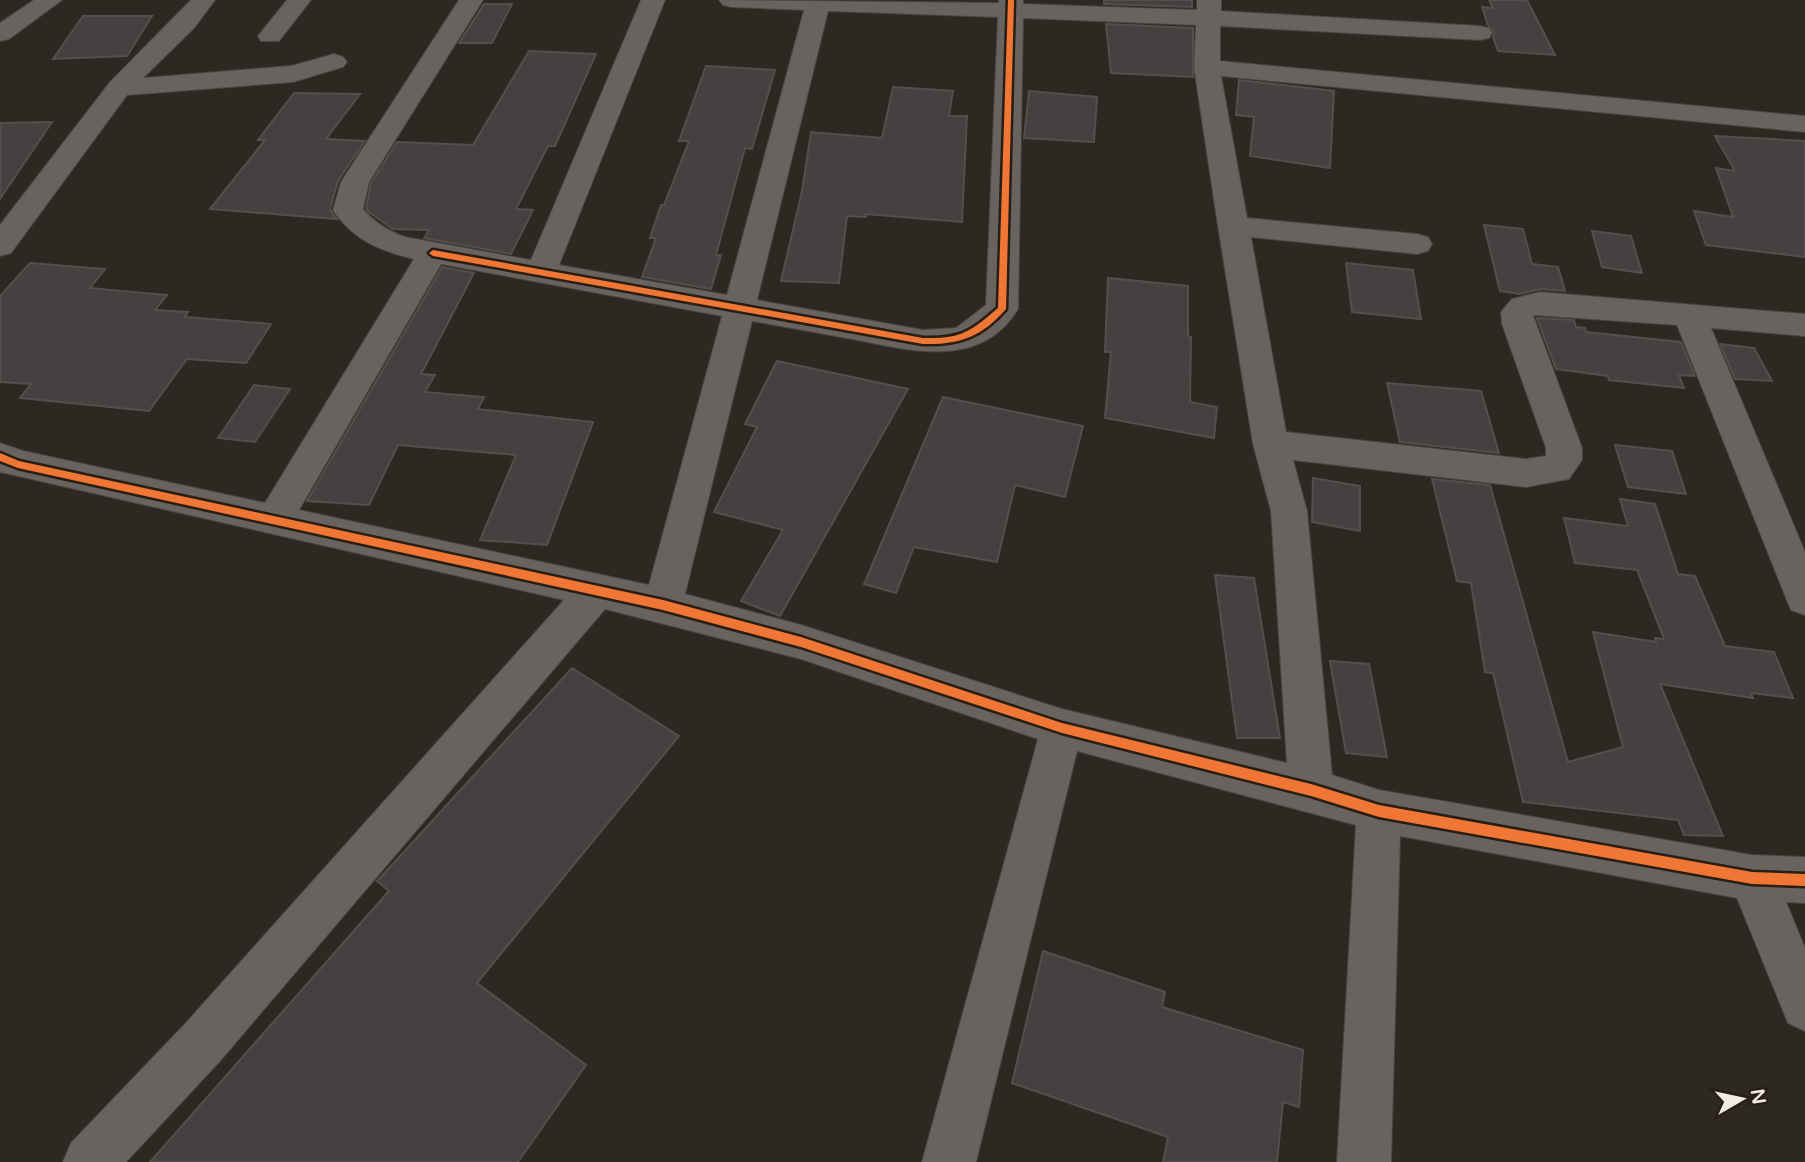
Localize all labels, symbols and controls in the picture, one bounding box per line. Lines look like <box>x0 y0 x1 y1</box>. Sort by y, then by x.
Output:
north arrow <box>1707 1064 1777 1134</box>
text: N <box>1746 1087 1770 1106</box>

